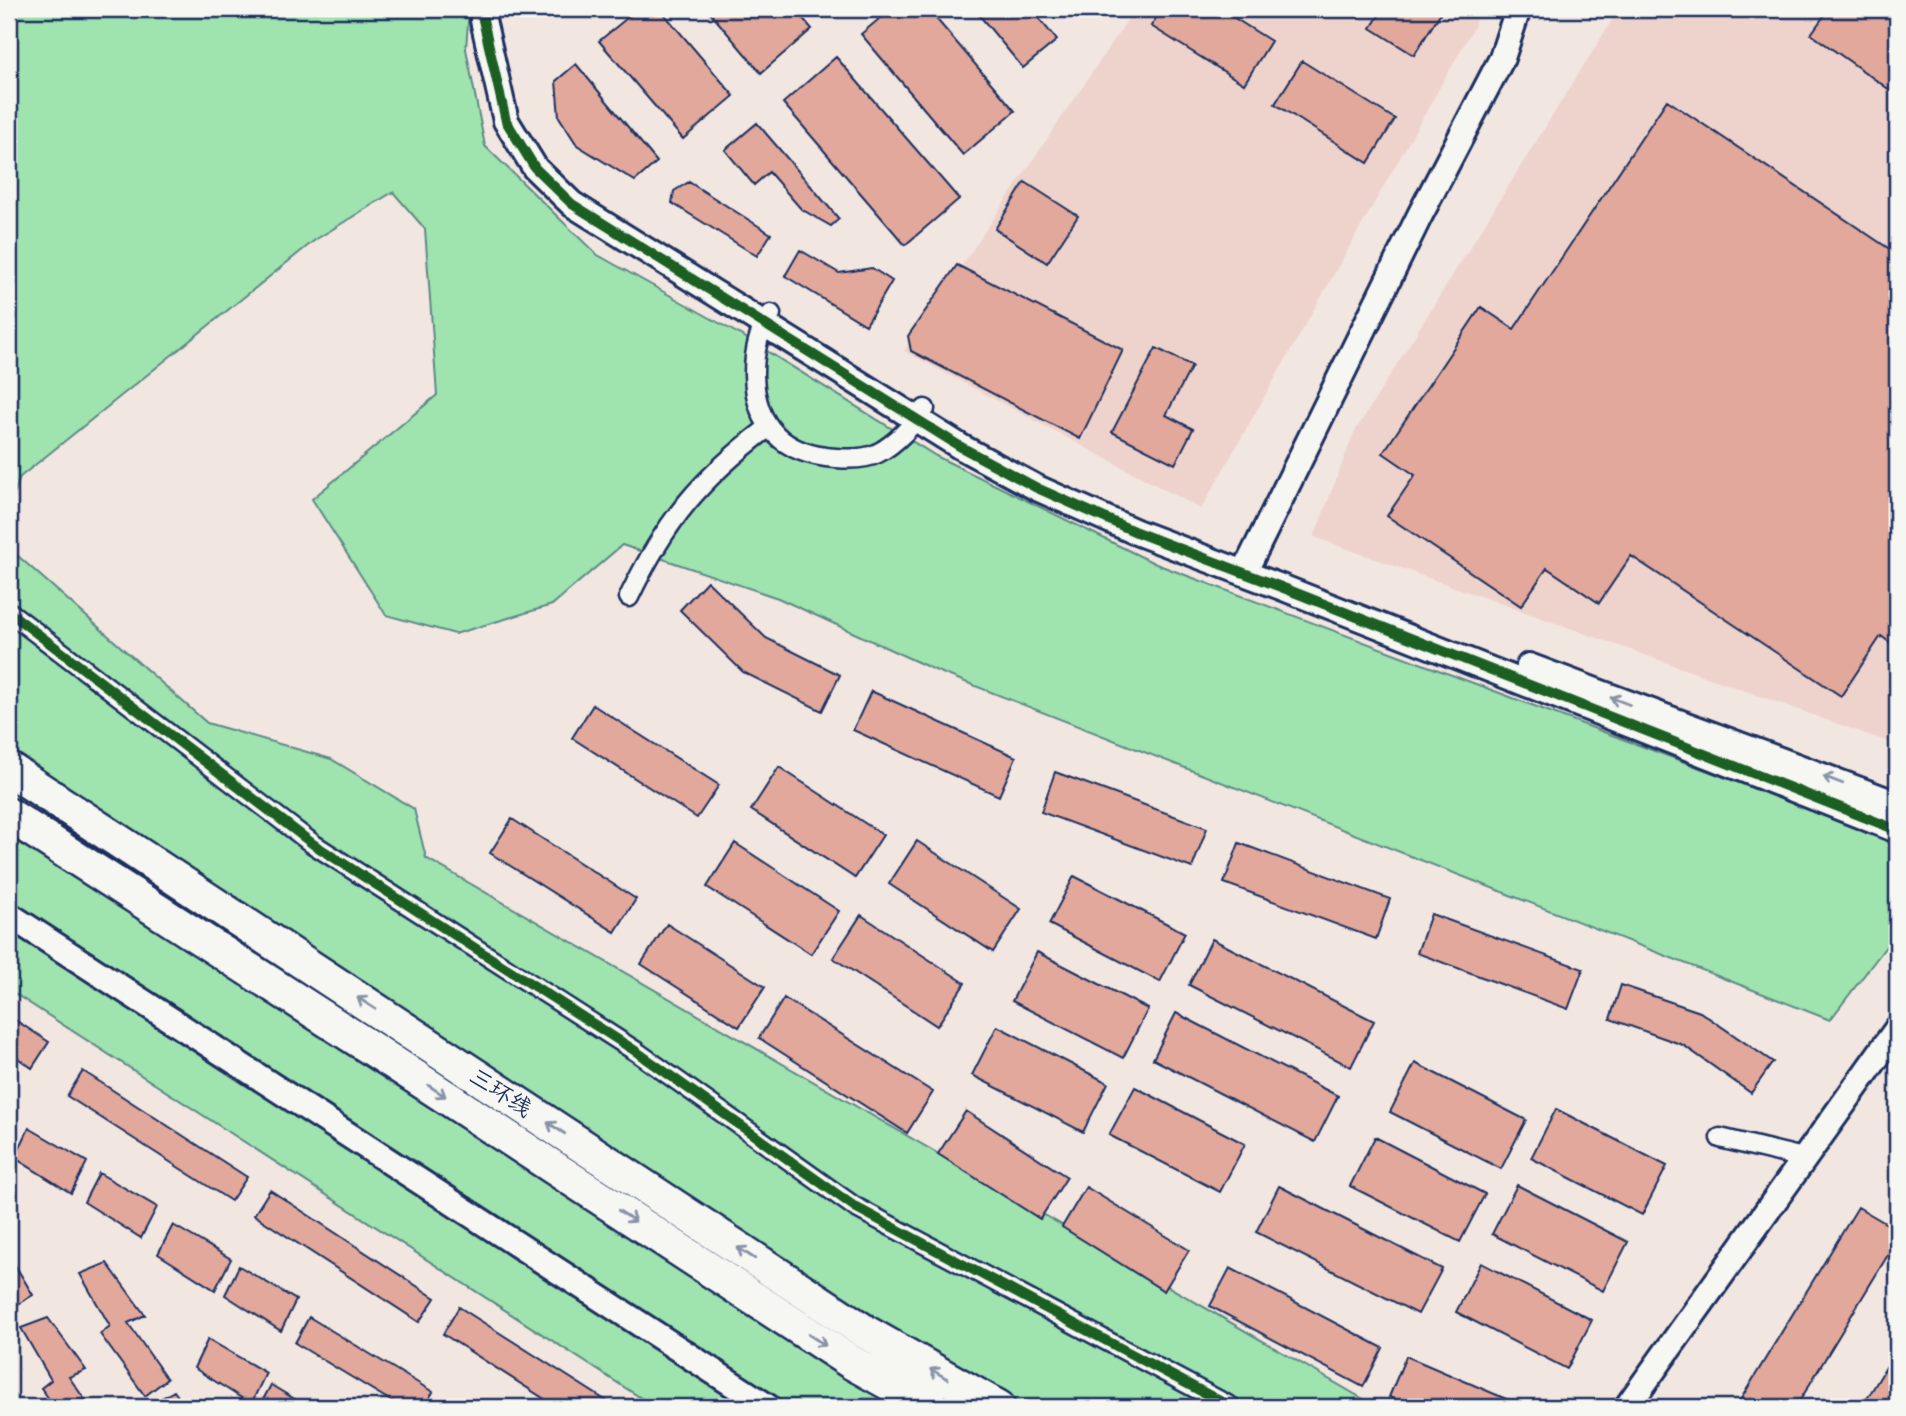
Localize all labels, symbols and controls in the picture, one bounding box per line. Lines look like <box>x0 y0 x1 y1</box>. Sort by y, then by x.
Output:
one-way arrow <box>1610 693 1632 706</box>
one-way arrow <box>1823 773 1845 786</box>
one-way arrow <box>357 995 376 1010</box>
street label: 三环线 <box>464 1061 538 1123</box>
one-way arrow <box>426 1084 446 1098</box>
one-way arrow <box>547 1121 566 1135</box>
one-way arrow <box>617 1208 636 1223</box>
one-way arrow <box>737 1246 756 1260</box>
one-way arrow <box>807 1333 826 1348</box>
one-way arrow <box>929 1367 949 1381</box>

